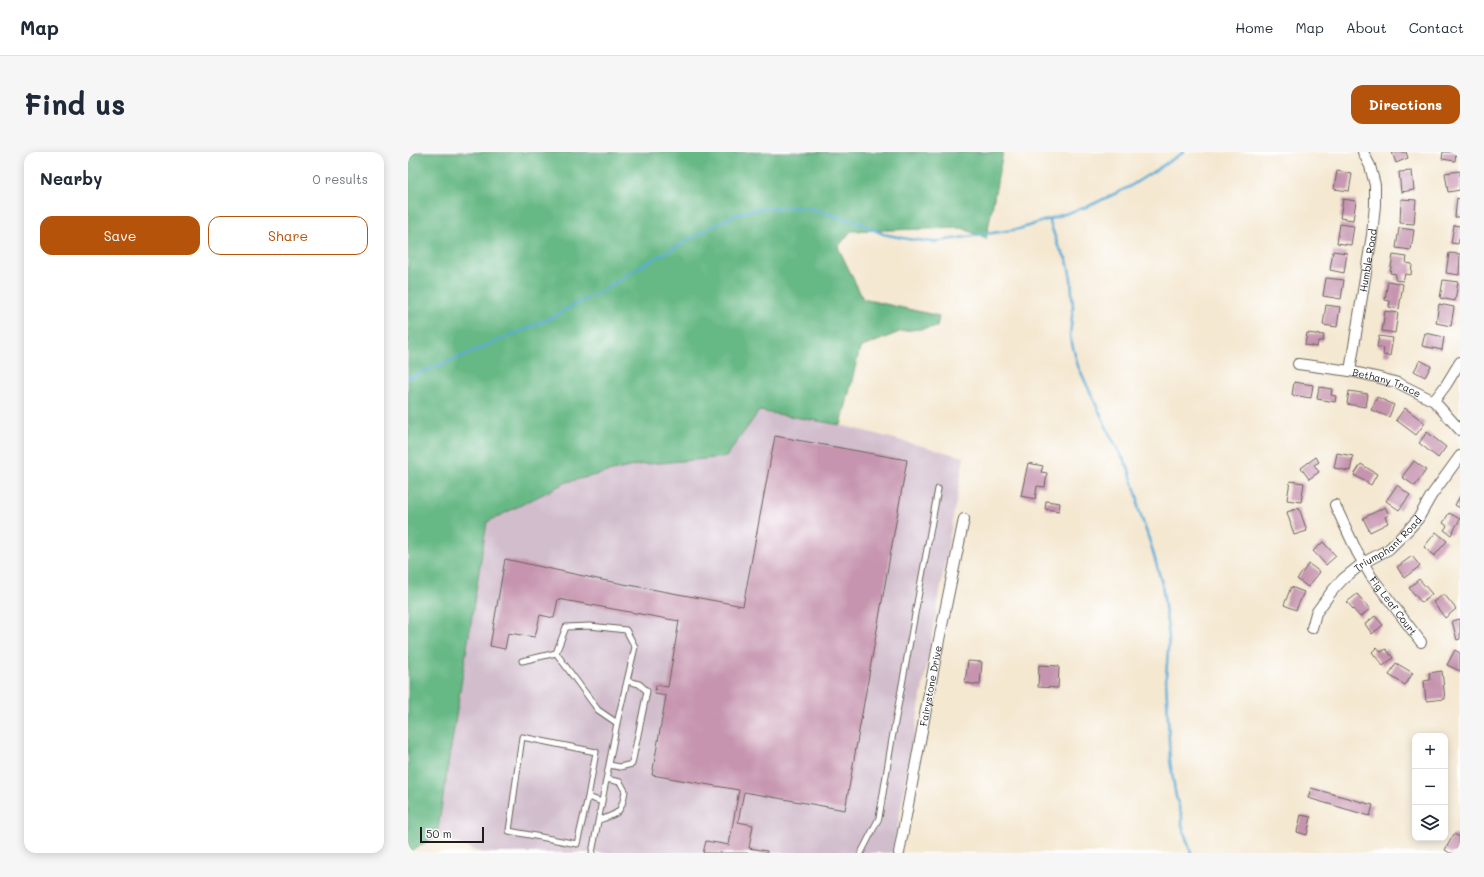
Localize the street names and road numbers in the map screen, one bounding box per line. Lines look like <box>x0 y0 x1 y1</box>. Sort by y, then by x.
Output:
street label: Humble Road <box>1356 228 1380 293</box>
street label: Bethany Trace <box>1351 365 1423 400</box>
street label: Triumphant Road <box>1351 513 1424 575</box>
street label: Fig Leaf Court <box>1367 573 1420 638</box>
street label: Fairystone Drive <box>916 644 945 727</box>

